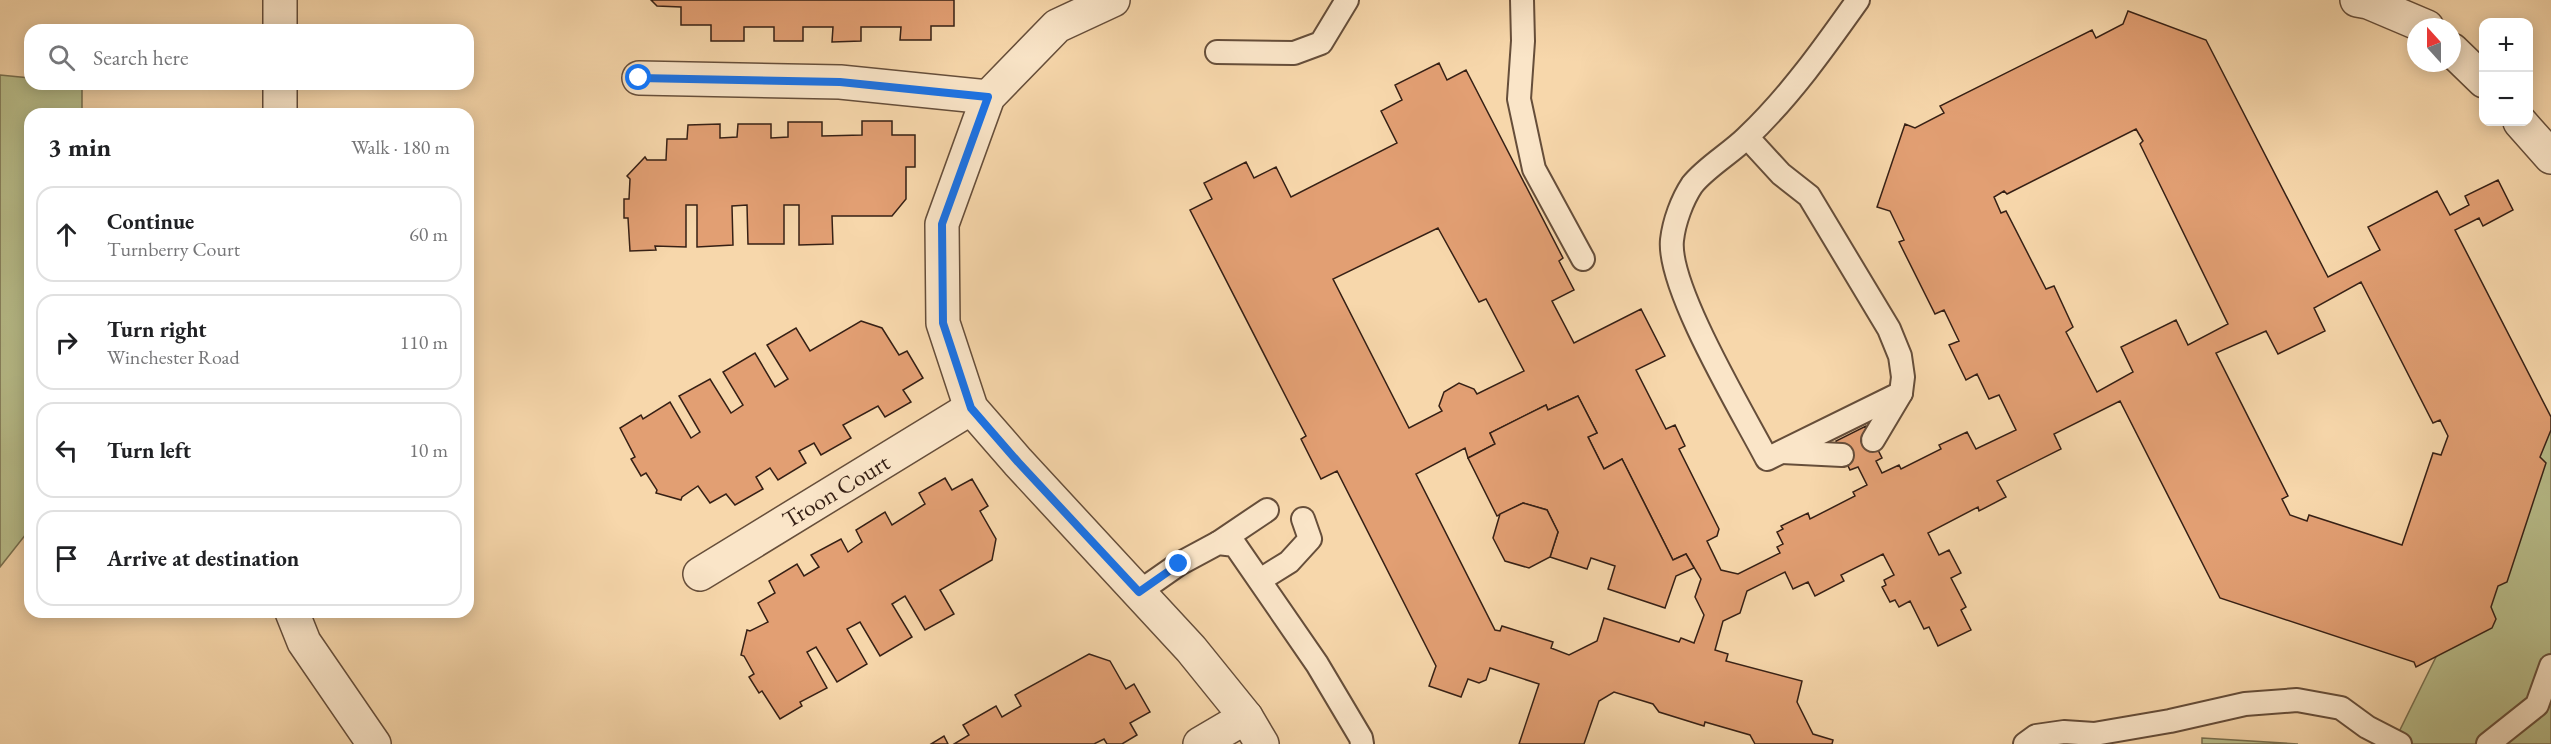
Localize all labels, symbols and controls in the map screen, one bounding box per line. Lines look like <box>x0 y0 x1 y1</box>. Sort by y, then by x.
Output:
north arrow <box>2407 18 2461 72</box>
map controls <box>2479 18 2533 126</box>
button: + <box>2479 18 2533 72</box>
search box <box>24 24 474 90</box>
icon: search <box>45 41 78 74</box>
text: Search here <box>93 43 188 72</box>
route start <box>625 64 651 90</box>
button: − <box>2479 72 2533 126</box>
text: 3 min <box>48 130 111 164</box>
text: Walk · 180 m <box>351 134 450 160</box>
text: Continue <box>107 207 194 236</box>
icon: ahead <box>50 218 83 251</box>
text: 60 m <box>409 221 448 247</box>
text: Turnberry Court <box>107 236 240 262</box>
text: Turn right <box>107 315 206 344</box>
icon: right <box>50 326 83 359</box>
text: 110 m <box>400 329 448 355</box>
text: Winchester Road <box>107 344 240 370</box>
icon: left <box>50 434 83 467</box>
text: Turn left <box>107 436 191 465</box>
text: 10 m <box>409 437 448 463</box>
street label: Troon Court <box>776 446 896 535</box>
icon: arrive <box>50 542 83 575</box>
text: Arrive at destination <box>107 544 299 573</box>
route end <box>1165 550 1191 576</box>

